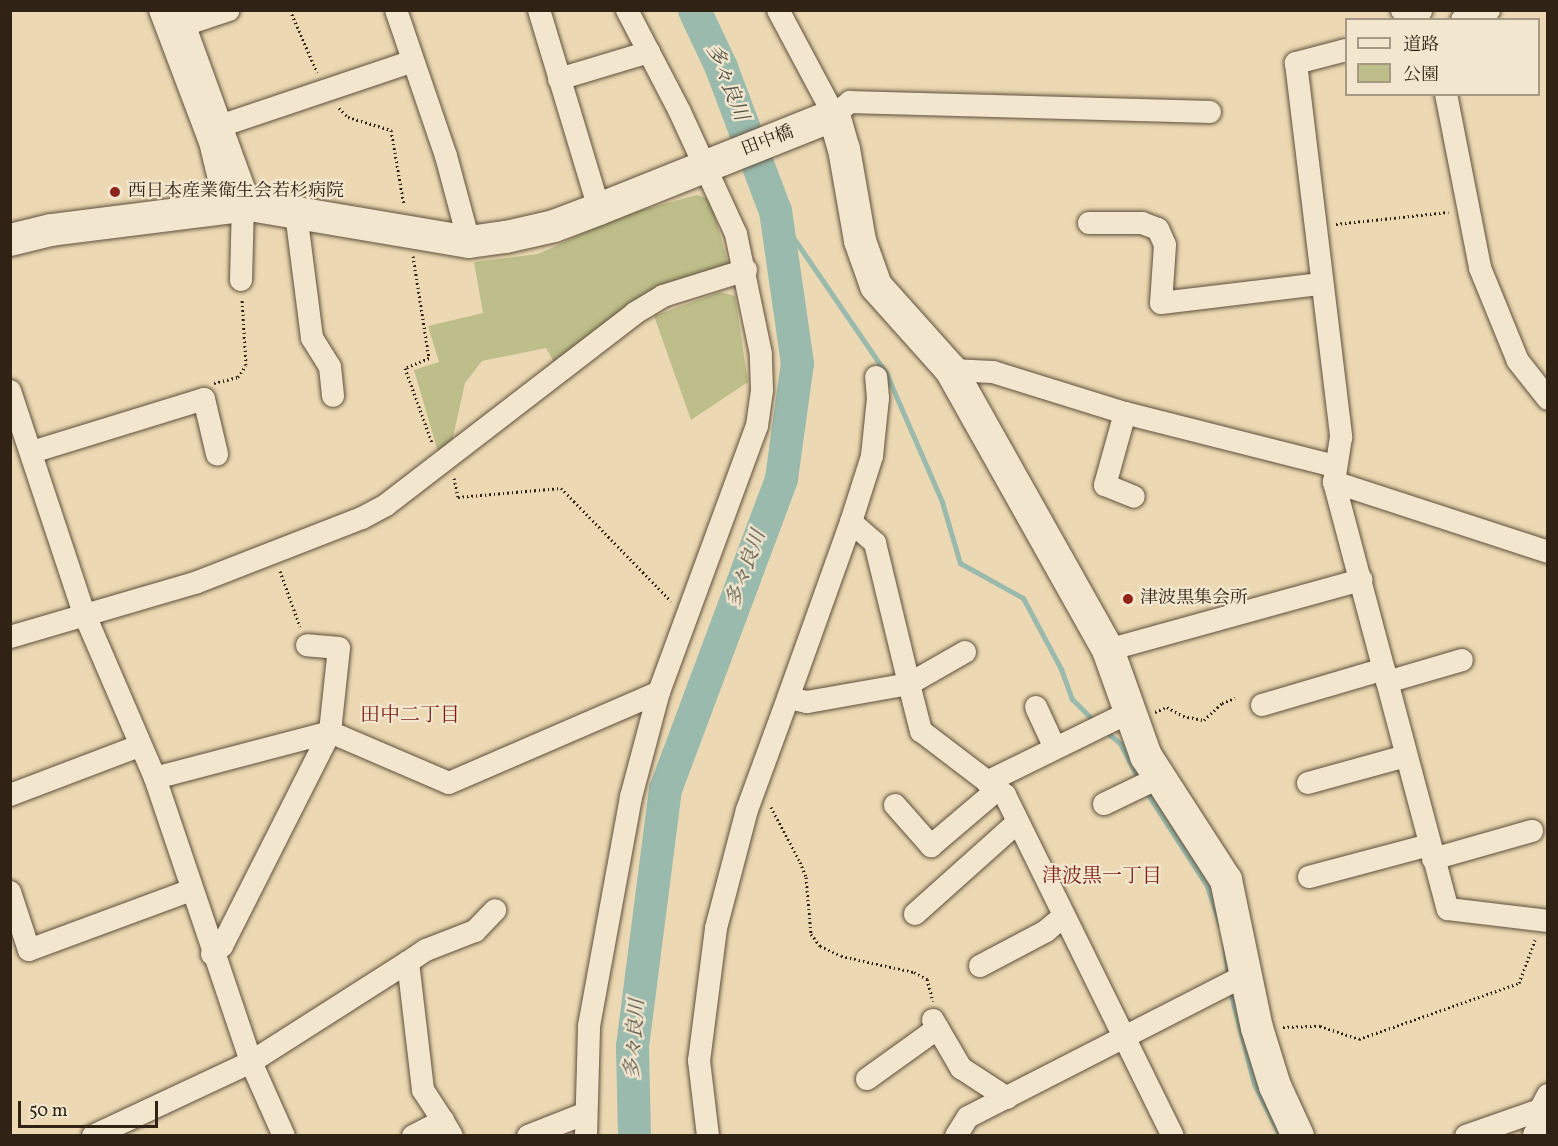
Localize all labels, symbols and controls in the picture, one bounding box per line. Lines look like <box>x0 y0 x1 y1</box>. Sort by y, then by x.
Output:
legend <box>1345 18 1540 96</box>
text: 道路 <box>1403 33 1439 58</box>
water label: 多々良川 <box>700 41 752 125</box>
text: 公園 <box>1403 63 1439 88</box>
street label: 田中橋 <box>739 122 797 162</box>
place label: 西日本産業衛生会若杉病院 <box>128 181 344 203</box>
marker: 西日本産業衛生会若杉病院 <box>106 183 124 201</box>
water label: 多々良川 <box>722 527 772 611</box>
place label: 津波黒集会所 <box>1140 588 1248 610</box>
marker: 津波黒集会所 <box>1121 592 1135 606</box>
district label: 田中二丁目 <box>360 704 460 728</box>
district label: 津波黒一丁目 <box>1042 865 1162 889</box>
water label: 多々良川 <box>621 998 651 1080</box>
scale bar <box>21 1089 160 1127</box>
text: 50 m <box>29 1099 68 1124</box>

